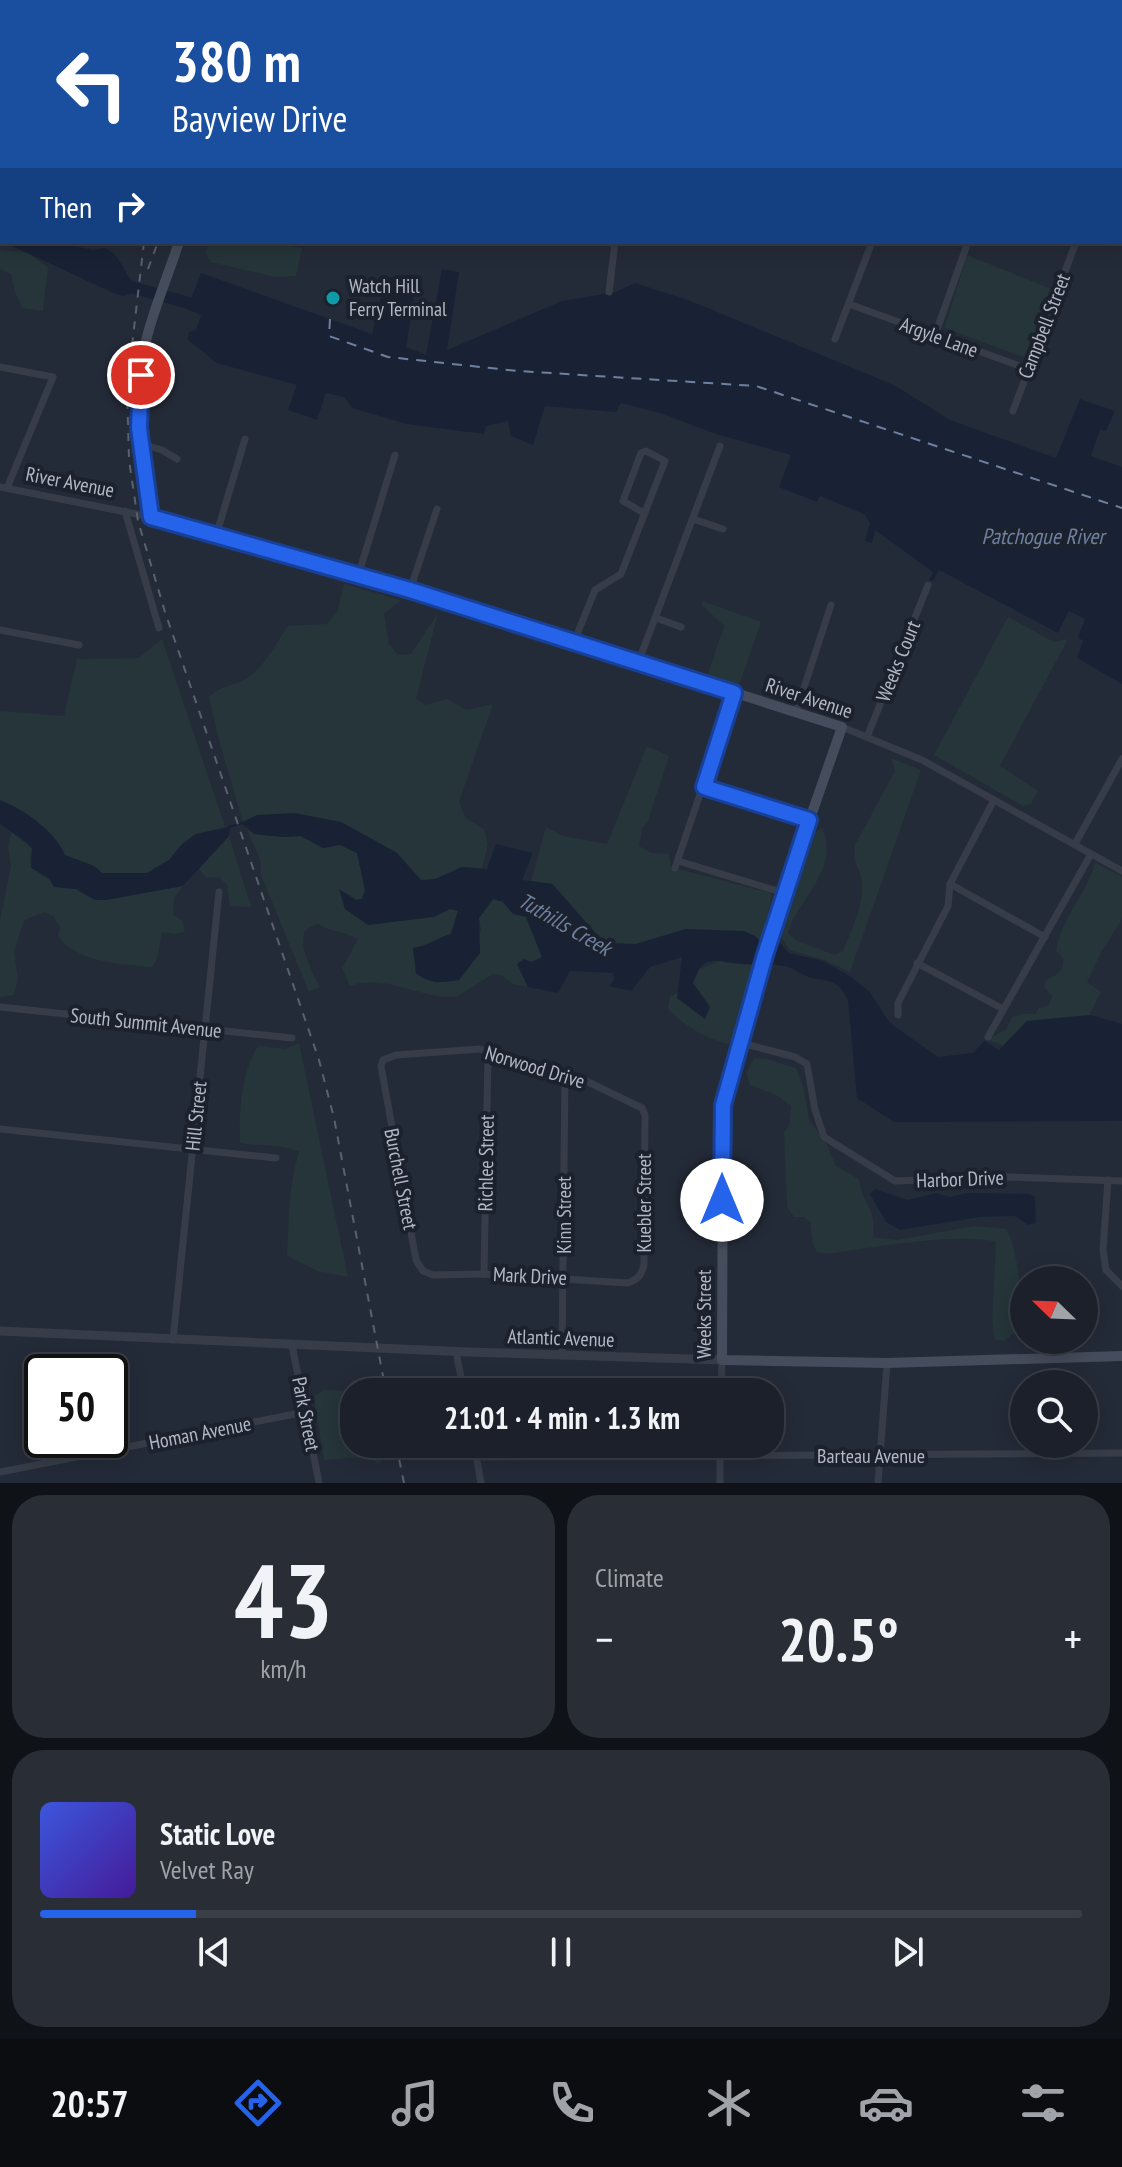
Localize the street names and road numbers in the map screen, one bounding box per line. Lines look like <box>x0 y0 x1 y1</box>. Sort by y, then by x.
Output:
street label: Campbell Street <box>1012 269 1076 382</box>
street label: Argyle Lane <box>896 311 982 363</box>
street label: River Avenue <box>23 461 117 503</box>
street label: Weeks Court <box>870 616 926 705</box>
street label: River Avenue <box>762 672 856 724</box>
street label: South Summit Avenue <box>69 1002 223 1044</box>
street label: Norwood Drive <box>482 1040 588 1094</box>
street label: Hill Street <box>179 1079 213 1152</box>
street label: Richlee Street <box>472 1114 500 1211</box>
street label: Burchell Street <box>378 1126 424 1232</box>
street label: Kuebler Street <box>631 1153 657 1253</box>
street label: Harbor Drive <box>916 1164 1004 1194</box>
street label: Kinn Street <box>551 1176 577 1254</box>
street label: Mark Drive <box>492 1261 568 1291</box>
street label: Weeks Street <box>691 1269 717 1359</box>
street label: Atlantic Avenue <box>507 1323 615 1353</box>
street label: Park Street <box>286 1375 326 1454</box>
street label: Homan Avenue <box>147 1410 253 1456</box>
street label: Barteau Avenue <box>817 1443 925 1469</box>

